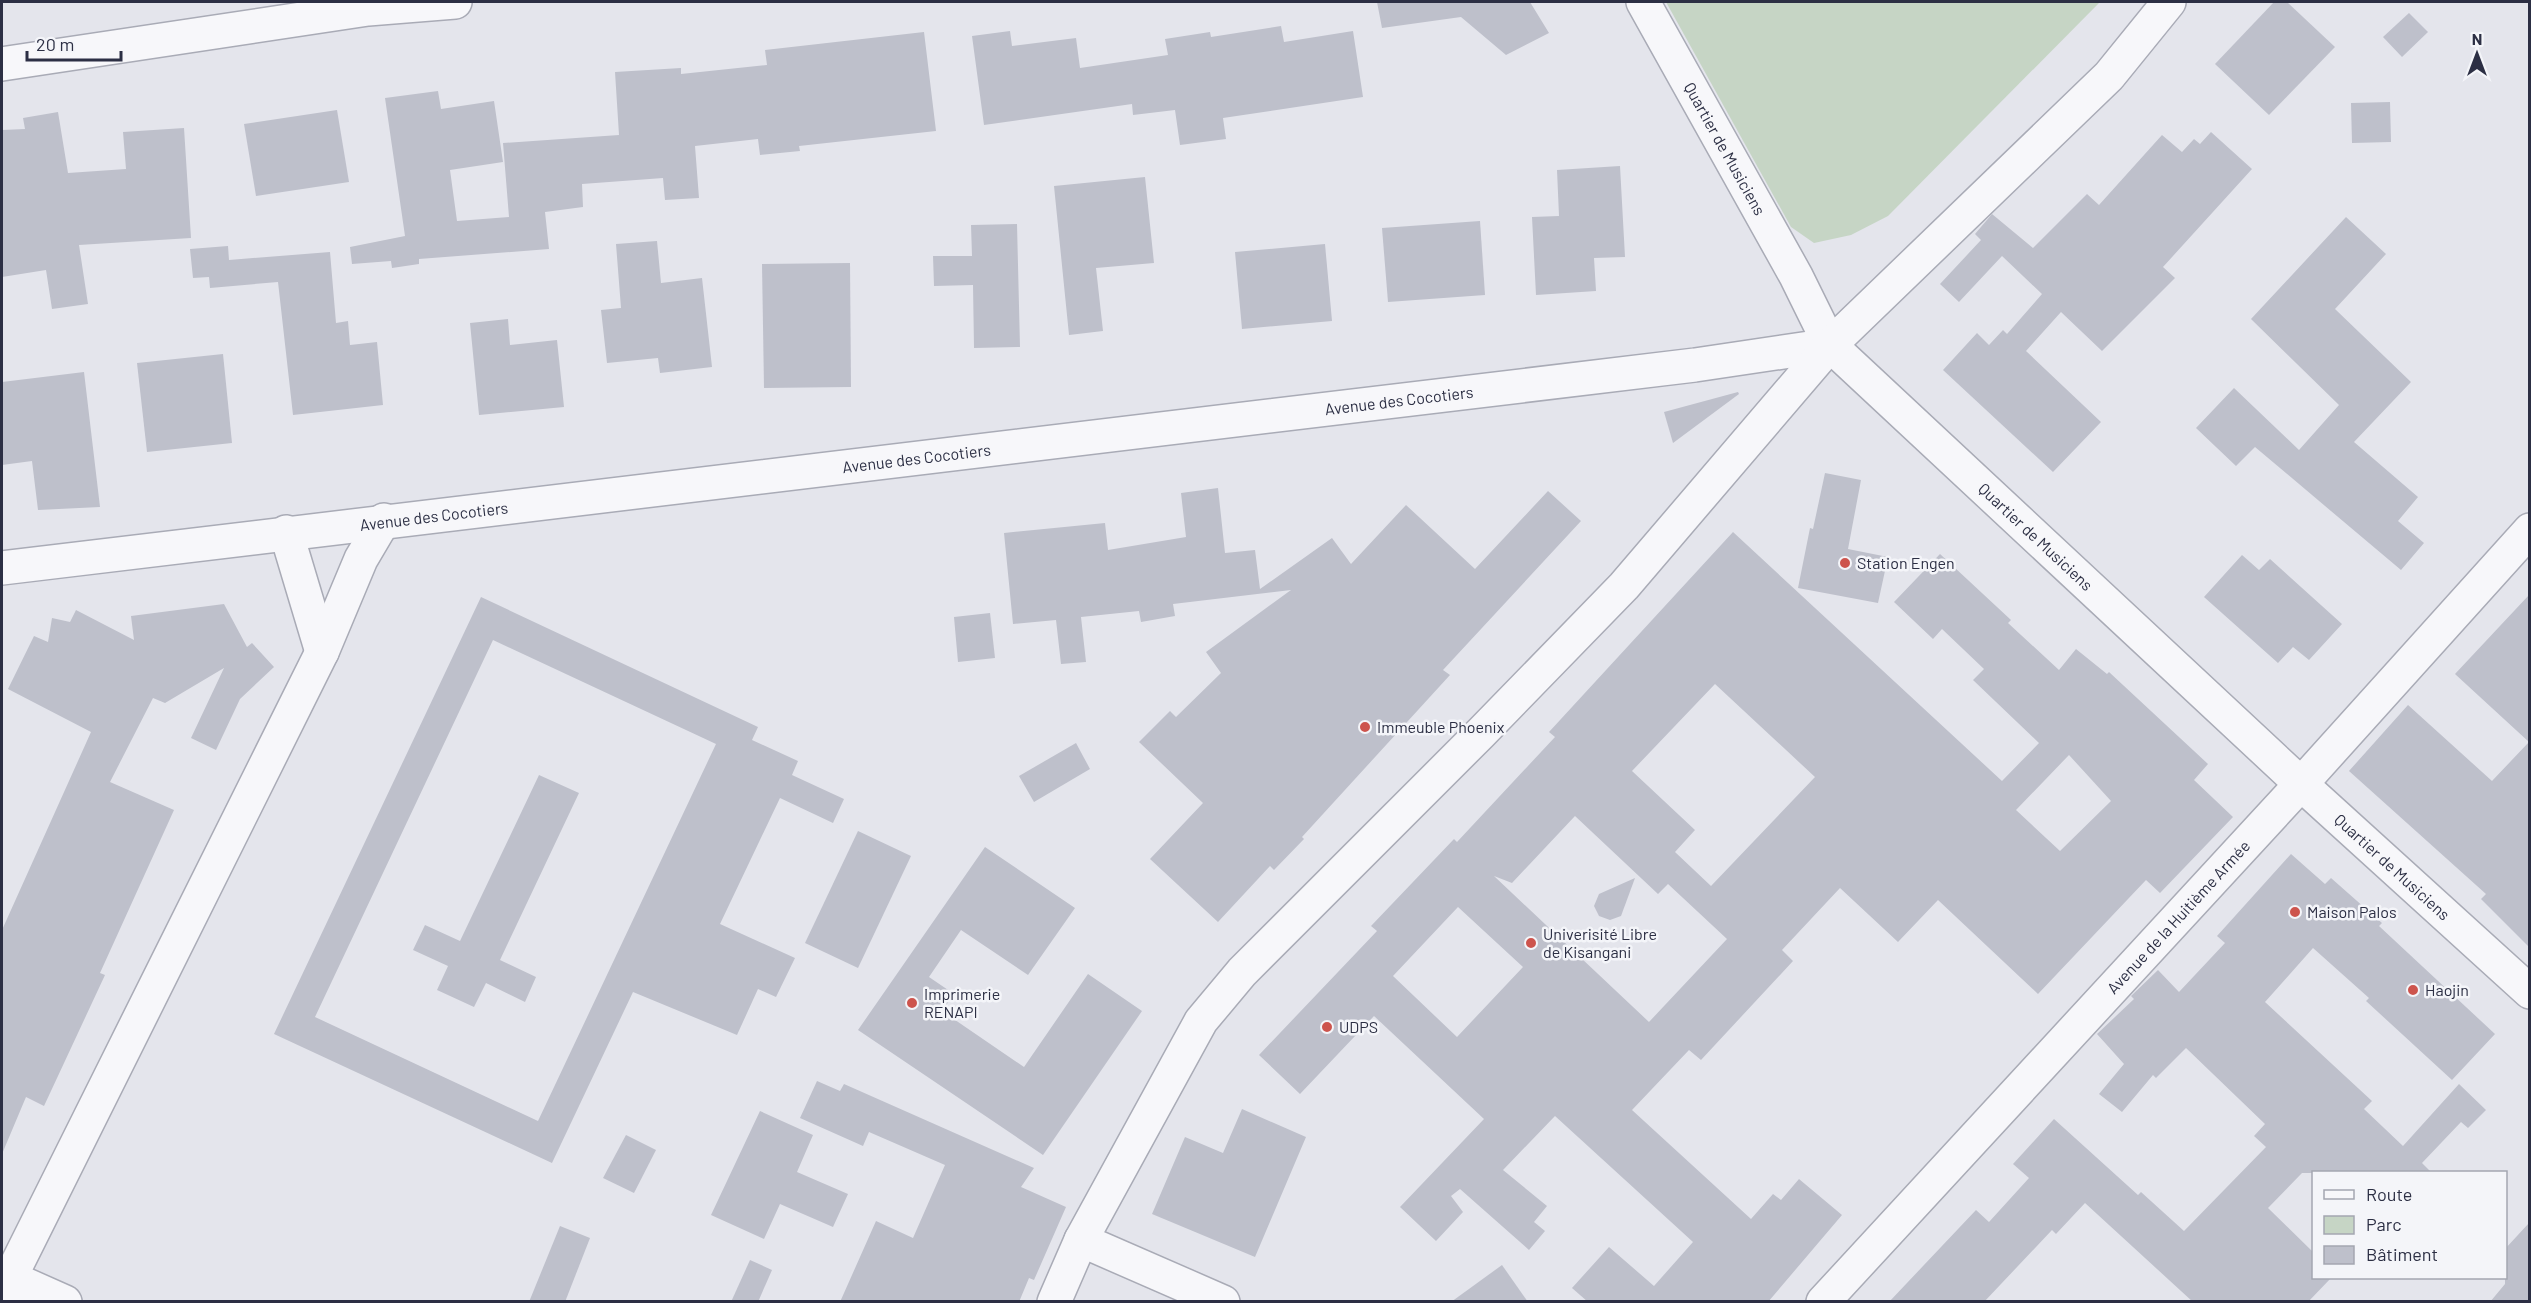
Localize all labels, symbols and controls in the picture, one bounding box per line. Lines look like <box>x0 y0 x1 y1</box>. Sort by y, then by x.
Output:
scale bar <box>27 24 122 62</box>
north arrow <box>2447 24 2507 84</box>
text: N <box>2472 29 2482 48</box>
text: 20 m <box>36 33 74 55</box>
street label: Quartier de Musiciens <box>1681 79 1770 218</box>
street label: Avenue des Cocotiers <box>1324 382 1474 418</box>
street label: Avenue des Cocotiers <box>841 440 992 476</box>
street label: Quartier de Musiciens <box>1975 479 2097 594</box>
street label: Avenue des Cocotiers <box>359 497 509 534</box>
place label: Station Engen <box>1857 553 1955 572</box>
marker: Station Engen <box>1838 556 1852 570</box>
place label: Immeuble Phoenix <box>1377 717 1505 736</box>
marker: Immeuble Phoenix <box>1358 720 1372 734</box>
street label: Quartier de Musiciens <box>2331 809 2454 924</box>
street label: Avenue de la Huitième Armée <box>2103 836 2253 997</box>
place label: Maison Palos <box>2307 902 2397 921</box>
marker: Maison Palos <box>2288 905 2302 919</box>
place label: Univerisité Libre de Kisangani <box>1543 924 1657 961</box>
marker: Univerisité Libre de Kisangani <box>1524 936 1538 950</box>
place label: Haojin <box>2425 980 2469 999</box>
marker: Haojin <box>2406 983 2420 997</box>
place label: Imprimerie RENAPI <box>924 984 1000 1021</box>
marker: Imprimerie RENAPI <box>905 996 919 1010</box>
place label: UDPS <box>1339 1017 1378 1036</box>
marker: UDPS <box>1320 1020 1334 1034</box>
legend <box>2312 1171 2507 1279</box>
text: Route <box>2366 1183 2412 1205</box>
text: Parc <box>2366 1213 2402 1235</box>
text: Bâtiment <box>2366 1243 2438 1265</box>

